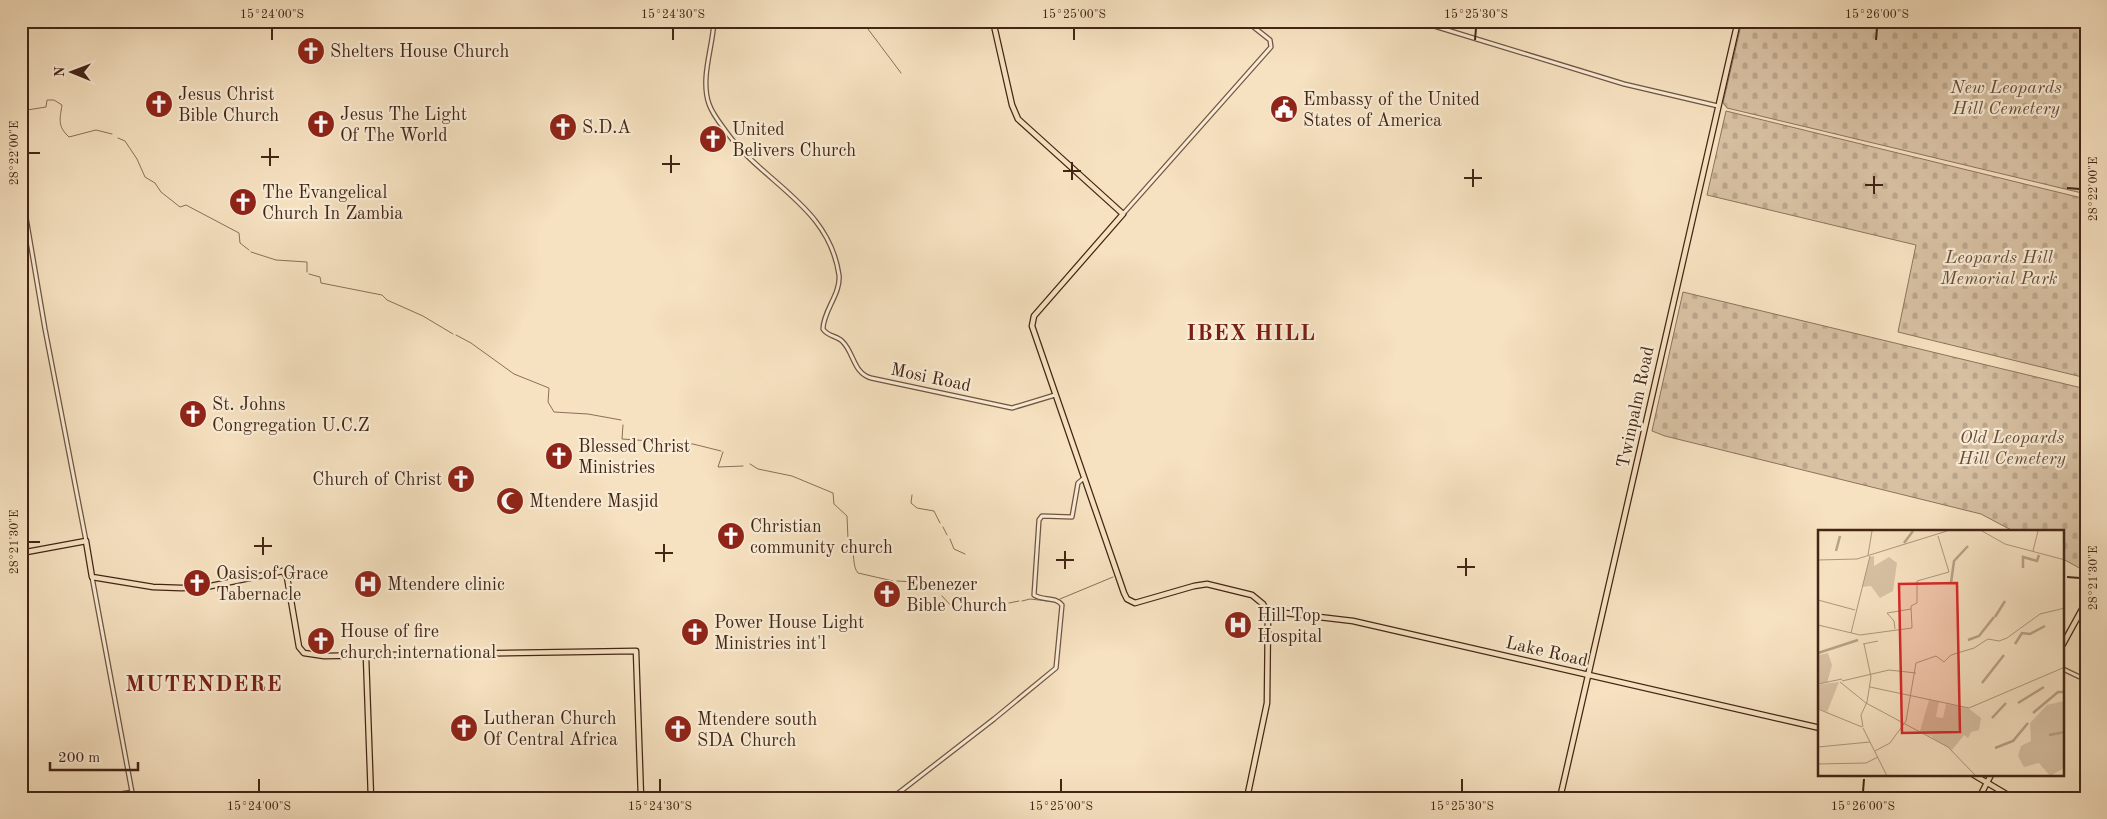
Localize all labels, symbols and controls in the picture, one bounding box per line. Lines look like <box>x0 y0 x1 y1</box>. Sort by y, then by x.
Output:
text: 15°24'00"S <box>240 8 304 21</box>
text: 15°24'30"S <box>641 8 705 21</box>
text: 15°25'00"S <box>1042 8 1106 21</box>
text: 15°25'30"S <box>1444 8 1508 21</box>
text: 15°26'00"S <box>1845 8 1909 21</box>
church icon: Shelters House Church <box>296 36 326 66</box>
place label: Shelters House Church <box>330 43 509 61</box>
north arrow <box>48 48 98 98</box>
text: N <box>53 66 67 77</box>
park label: New Leopards Hill Cemetery <box>1949 79 2062 118</box>
place label: Jesus Christ Bible Church <box>178 86 279 125</box>
church icon: Jesus Christ Bible Church <box>144 89 174 119</box>
place label: Embassy of the United States of America <box>1303 91 1480 130</box>
public building icon: Embassy of the United States of America <box>1269 94 1299 124</box>
place label: Jesus The Light Of The World <box>340 106 467 145</box>
church icon: Jesus The Light Of The World <box>306 109 336 139</box>
church icon: S.D.A <box>548 112 578 142</box>
place label: S.D.A <box>582 119 631 137</box>
text: 28°22'00"E <box>9 121 21 185</box>
place label: United Belivers Church <box>732 121 856 160</box>
church icon: United Belivers Church <box>698 124 728 154</box>
text: 28°22'00"E <box>2088 157 2100 221</box>
place label: The Evangelical Church In Zambia <box>262 184 403 223</box>
church icon: The Evangelical Church In Zambia <box>228 187 258 217</box>
park label: Leopards Hill Memorial Park <box>1939 249 2058 288</box>
district label: IBEX HILL <box>1186 323 1316 345</box>
street label: Twinpalm Road <box>1614 345 1658 470</box>
street label: Mosi Road <box>889 361 973 395</box>
place label: St. Johns Congregation U.C.Z <box>212 396 369 435</box>
church icon: St. Johns Congregation U.C.Z <box>178 399 208 429</box>
park label: Old Leopards Hill Cemetery <box>1957 429 2066 468</box>
place label: Blessed Christ Ministries <box>578 438 690 477</box>
church icon: Blessed Christ Ministries <box>544 441 574 471</box>
church icon: Church of Christ <box>446 464 476 494</box>
place label: Church of Christ <box>312 471 442 489</box>
mosque icon: Mtendere Masjid <box>495 486 525 516</box>
place label: Mtendere Masjid <box>529 493 659 511</box>
text: 28°21'30"E <box>9 510 21 574</box>
place label: Christian community church <box>750 518 893 557</box>
church icon: Christian community church <box>716 521 746 551</box>
inset map <box>1818 530 2064 776</box>
text: 28°21'30"E <box>2088 546 2100 610</box>
place label: Oasis of Grace Tabernacle <box>216 565 328 604</box>
church icon: Oasis of Grace Tabernacle <box>182 568 212 598</box>
hospital icon: Mtendere clinic <box>353 569 383 599</box>
place label: Mtendere clinic <box>387 576 505 594</box>
place label: Ebenezer Bible Church <box>906 576 1007 615</box>
church icon: Ebenezer Bible Church <box>872 579 902 609</box>
place label: Hill Top Hospital <box>1257 607 1322 646</box>
hospital icon: Hill Top Hospital <box>1223 610 1253 640</box>
place label: Power House Light Ministries int'l <box>714 614 864 653</box>
church icon: Power House Light Ministries int'l <box>680 617 710 647</box>
place label: House of fire church international <box>340 623 496 662</box>
church icon: House of fire church international <box>306 626 336 656</box>
street label: Lake Road <box>1504 634 1590 670</box>
district label: MUTENDERE <box>125 674 283 696</box>
place label: Lutheran Church Of Central Africa <box>483 710 618 749</box>
place label: Mtendere south SDA Church <box>697 711 817 750</box>
church icon: Lutheran Church Of Central Africa <box>449 713 479 743</box>
church icon: Mtendere south SDA Church <box>663 714 693 744</box>
scale bar <box>50 739 138 771</box>
text: 200 m <box>58 751 100 766</box>
text: 15°24'00"S <box>227 800 291 813</box>
text: 15°24'30"S <box>628 800 692 813</box>
text: 15°25'00"S <box>1029 800 1093 813</box>
text: 15°25'30"S <box>1430 800 1494 813</box>
text: 15°26'00"S <box>1831 800 1895 813</box>

